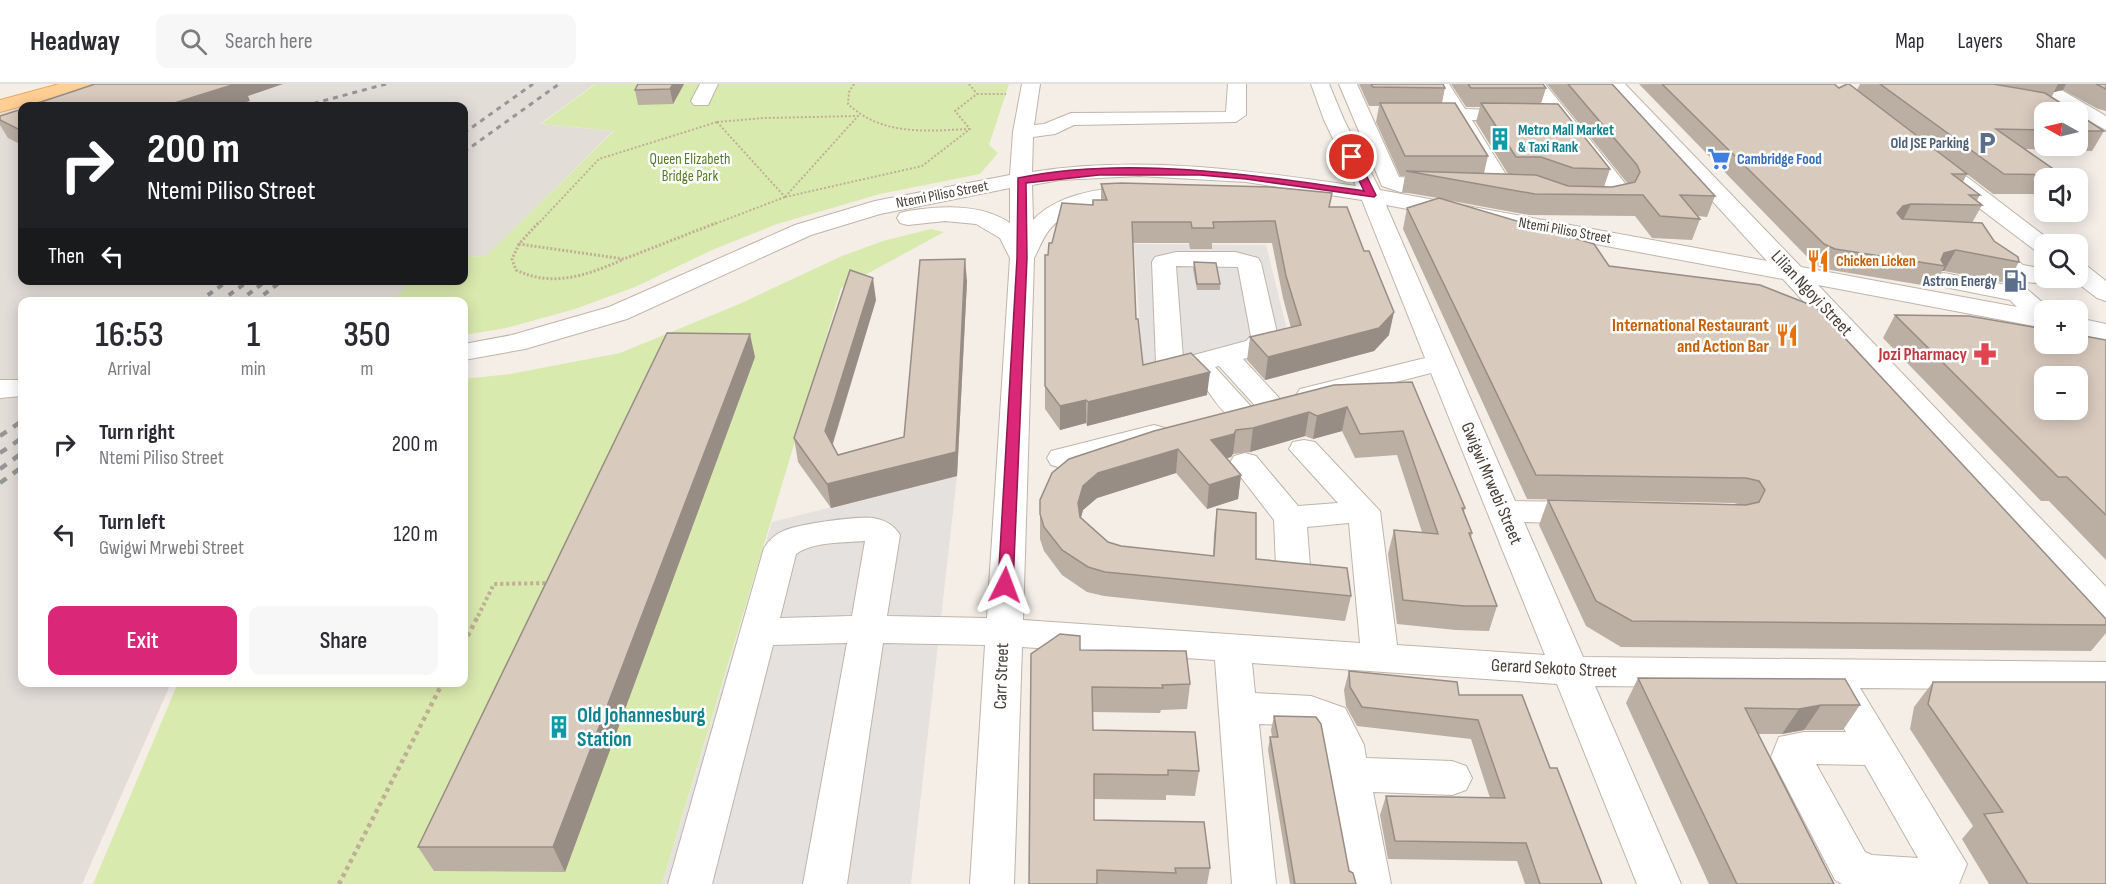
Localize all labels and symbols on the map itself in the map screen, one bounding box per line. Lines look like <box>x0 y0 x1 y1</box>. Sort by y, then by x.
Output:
north arrow <box>2034 102 2088 156</box>
place label: Metro Mall Market & Taxi Rank <box>1518 121 1614 157</box>
building icon: Metro Mall Market & Taxi Rank <box>1487 126 1513 152</box>
parking icon: Old JSE Parking <box>1974 130 2000 156</box>
pin <box>1326 131 1377 182</box>
place label: Old JSE Parking <box>1891 134 1970 153</box>
supermarket icon: Cambridge Food <box>1706 146 1732 172</box>
park label: Queen Elizabeth Bridge Park <box>650 150 730 186</box>
place label: Cambridge Food <box>1737 150 1822 169</box>
street label: Ntemi Piliso Street <box>894 176 990 213</box>
street label: Ntemi Piliso Street <box>1517 213 1613 248</box>
street label: Lilian Ngoyi Street <box>1767 246 1857 341</box>
restaurant icon: Chicken Licken <box>1805 248 1831 274</box>
place label: Chicken Licken <box>1836 252 1916 271</box>
fuel station icon: Astron Energy <box>2002 268 2028 294</box>
place label: Astron Energy <box>1922 272 1998 291</box>
place label: International Restaurant and Action Bar <box>1612 315 1769 357</box>
restaurant icon: International Restaurant and Action Bar <box>1774 322 1800 348</box>
pharmacy icon: Jozi Pharmacy <box>1972 341 1998 367</box>
place label: Jozi Pharmacy <box>1877 344 1967 365</box>
street label: Gwigwi Mrwebi Street <box>1456 419 1527 548</box>
position arrow <box>973 553 1037 617</box>
street label: Carr Street <box>990 642 1013 710</box>
street label: Gerard Sekoto Street <box>1491 655 1618 682</box>
place label: Old Johannesburg Station <box>577 703 705 752</box>
building icon: Old Johannesburg Station <box>546 714 572 740</box>

